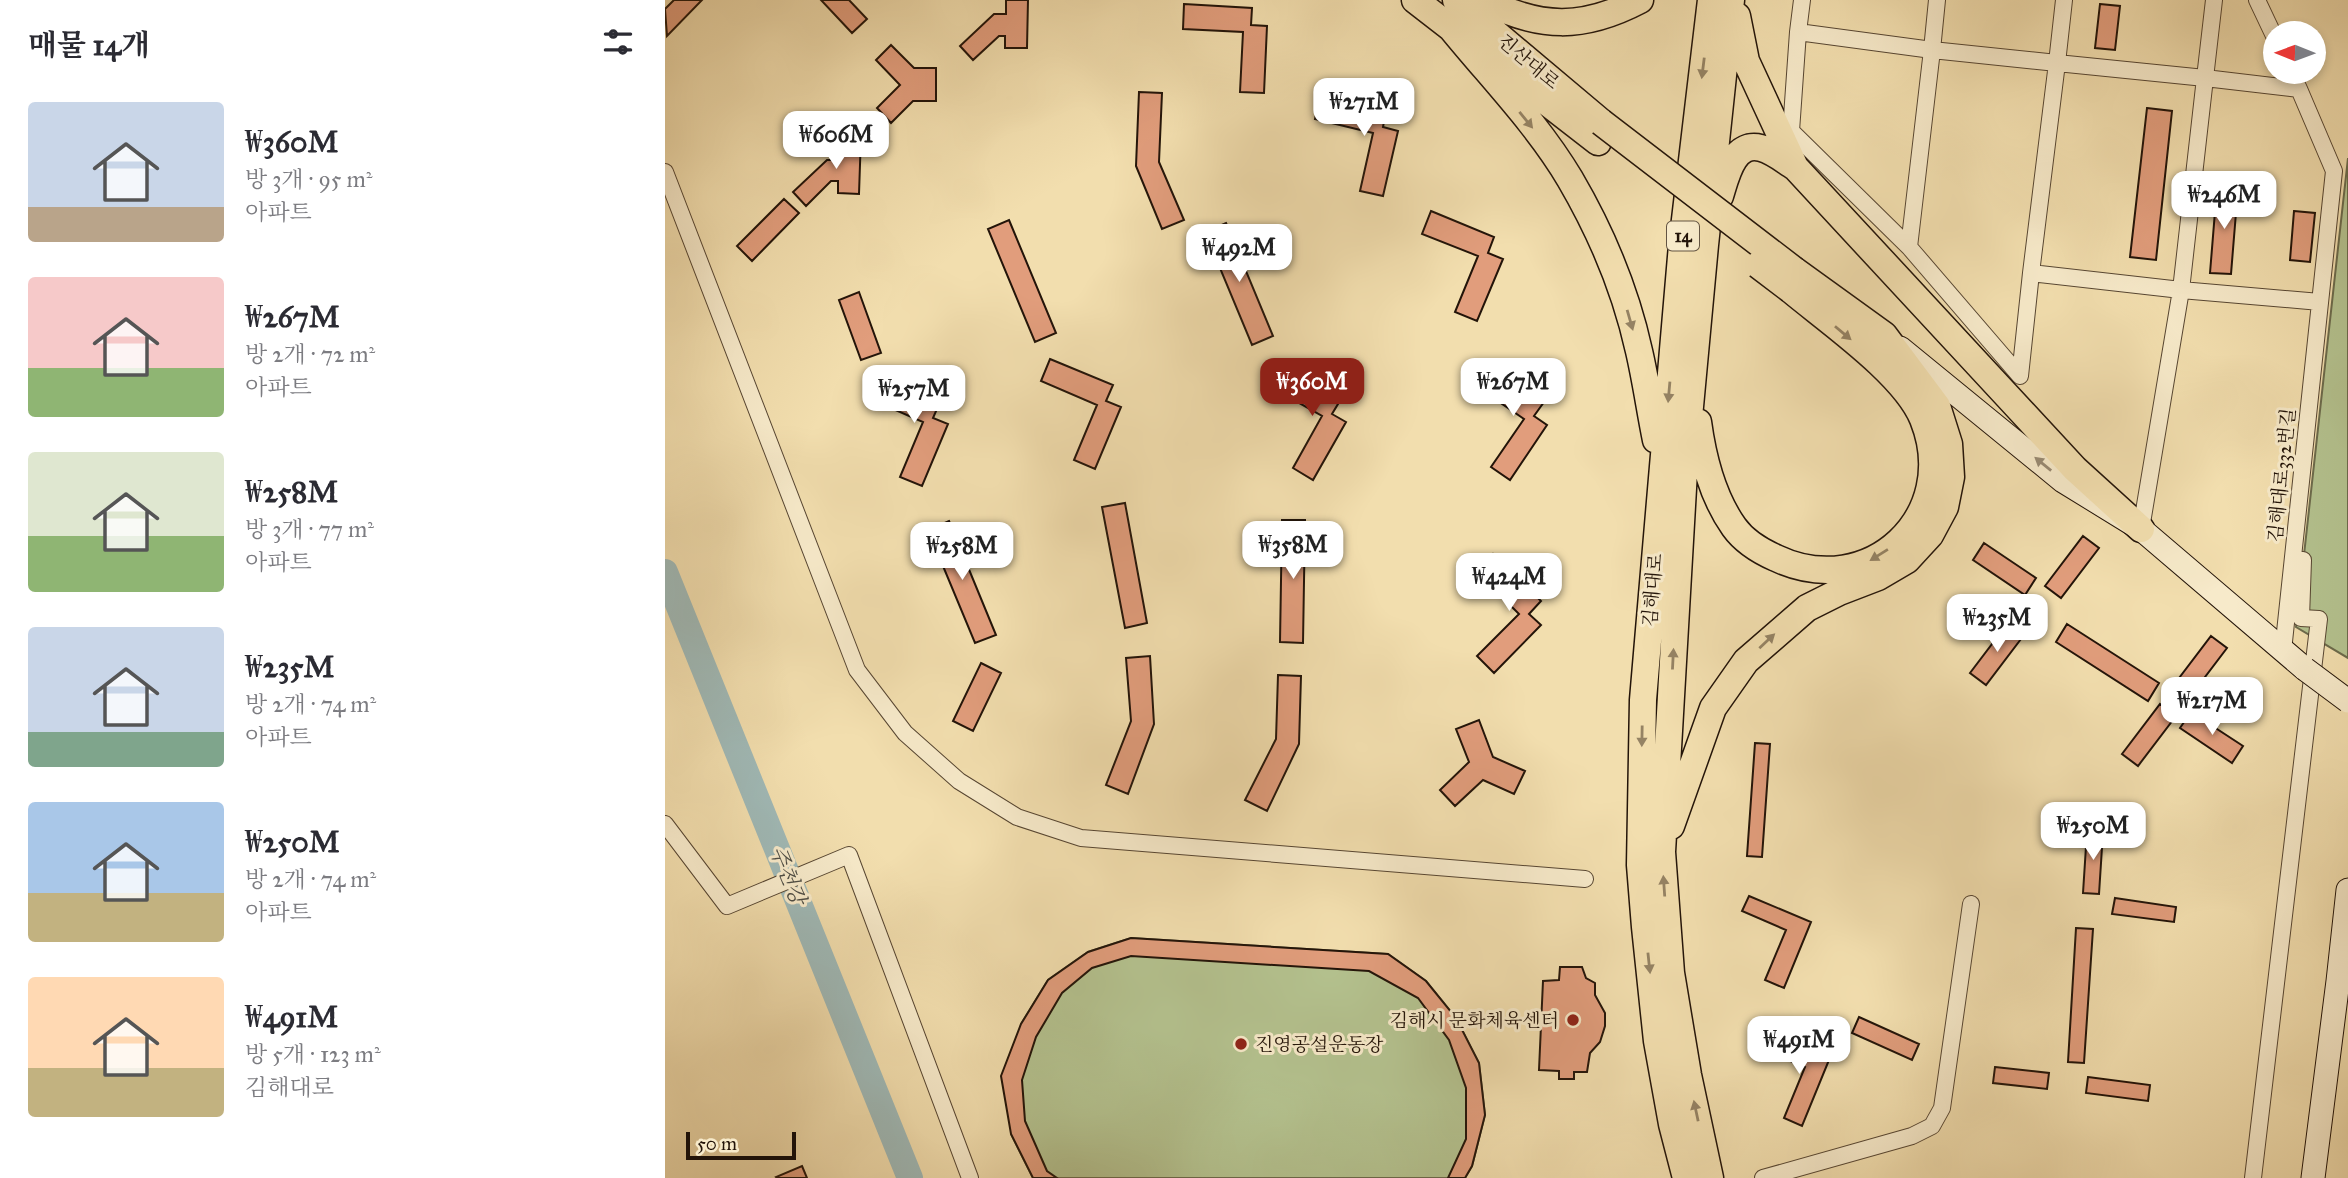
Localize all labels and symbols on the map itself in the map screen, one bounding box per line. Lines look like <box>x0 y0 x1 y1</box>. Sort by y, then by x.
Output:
north arrow <box>2263 21 2326 84</box>
street label: 진산대로 <box>1493 29 1564 94</box>
one-way arrow <box>1697 57 1708 79</box>
pin: ₩271M <box>1315 78 1413 138</box>
one-way arrow <box>1519 110 1534 128</box>
pin: ₩606M <box>787 111 885 171</box>
pin: ₩246M <box>2175 172 2273 231</box>
road number: 14 <box>1667 222 1699 250</box>
pin: ₩492M <box>1190 224 1288 284</box>
one-way arrow <box>1626 310 1636 331</box>
one-way arrow <box>1835 325 1852 340</box>
pin: ₩360M <box>1263 358 1361 418</box>
pin: ₩267M <box>1464 358 1562 418</box>
pin: ₩257M <box>865 366 963 425</box>
one-way arrow <box>1663 381 1674 403</box>
street label: 김해대로332번길 <box>2263 407 2300 543</box>
one-way arrow <box>2035 457 2053 472</box>
pin: ₩258M <box>913 522 1011 582</box>
pin: ₩358M <box>1244 522 1342 581</box>
one-way arrow <box>1869 548 1888 561</box>
street label: 김해대로 <box>1638 552 1667 628</box>
pin: ₩424M <box>1460 554 1558 613</box>
pin: ₩235M <box>1948 594 2046 654</box>
one-way arrow <box>1758 633 1776 649</box>
one-way arrow <box>1668 648 1679 670</box>
pin: ₩217M <box>2163 678 2261 737</box>
one-way arrow <box>1636 726 1648 748</box>
pin: ₩250M <box>2044 802 2142 862</box>
water label: 주천강 <box>765 842 812 911</box>
one-way arrow <box>1658 875 1669 897</box>
one-way arrow <box>1643 953 1654 975</box>
place label: 김해시 문화체육센터 <box>1390 1009 1559 1032</box>
marker: 김해시 문화체육센터 <box>1565 1012 1581 1028</box>
pin: ₩491M <box>1750 1016 1848 1076</box>
place label: 진영공설운동장 <box>1255 1033 1384 1056</box>
marker: 진영공설운동장 <box>1233 1036 1249 1052</box>
one-way arrow <box>1690 1100 1701 1122</box>
scale bar <box>686 1129 796 1161</box>

